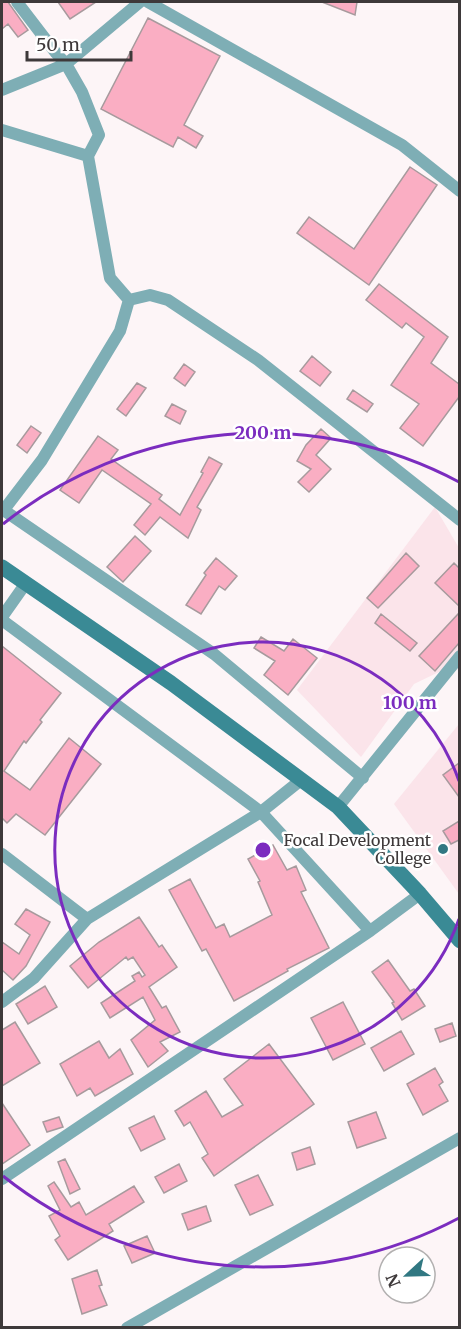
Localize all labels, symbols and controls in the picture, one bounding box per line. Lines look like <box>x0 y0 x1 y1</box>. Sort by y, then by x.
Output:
scale bar <box>27 24 130 62</box>
text: 50 m <box>36 33 80 56</box>
text: 200 m <box>235 421 291 444</box>
text: 100 m <box>383 691 437 714</box>
place label: Focal Development College <box>284 830 432 868</box>
centre of rings <box>253 840 273 860</box>
marker: Focal Development College <box>436 842 450 856</box>
north arrow <box>377 1245 437 1305</box>
text: N <box>381 1271 405 1290</box>

